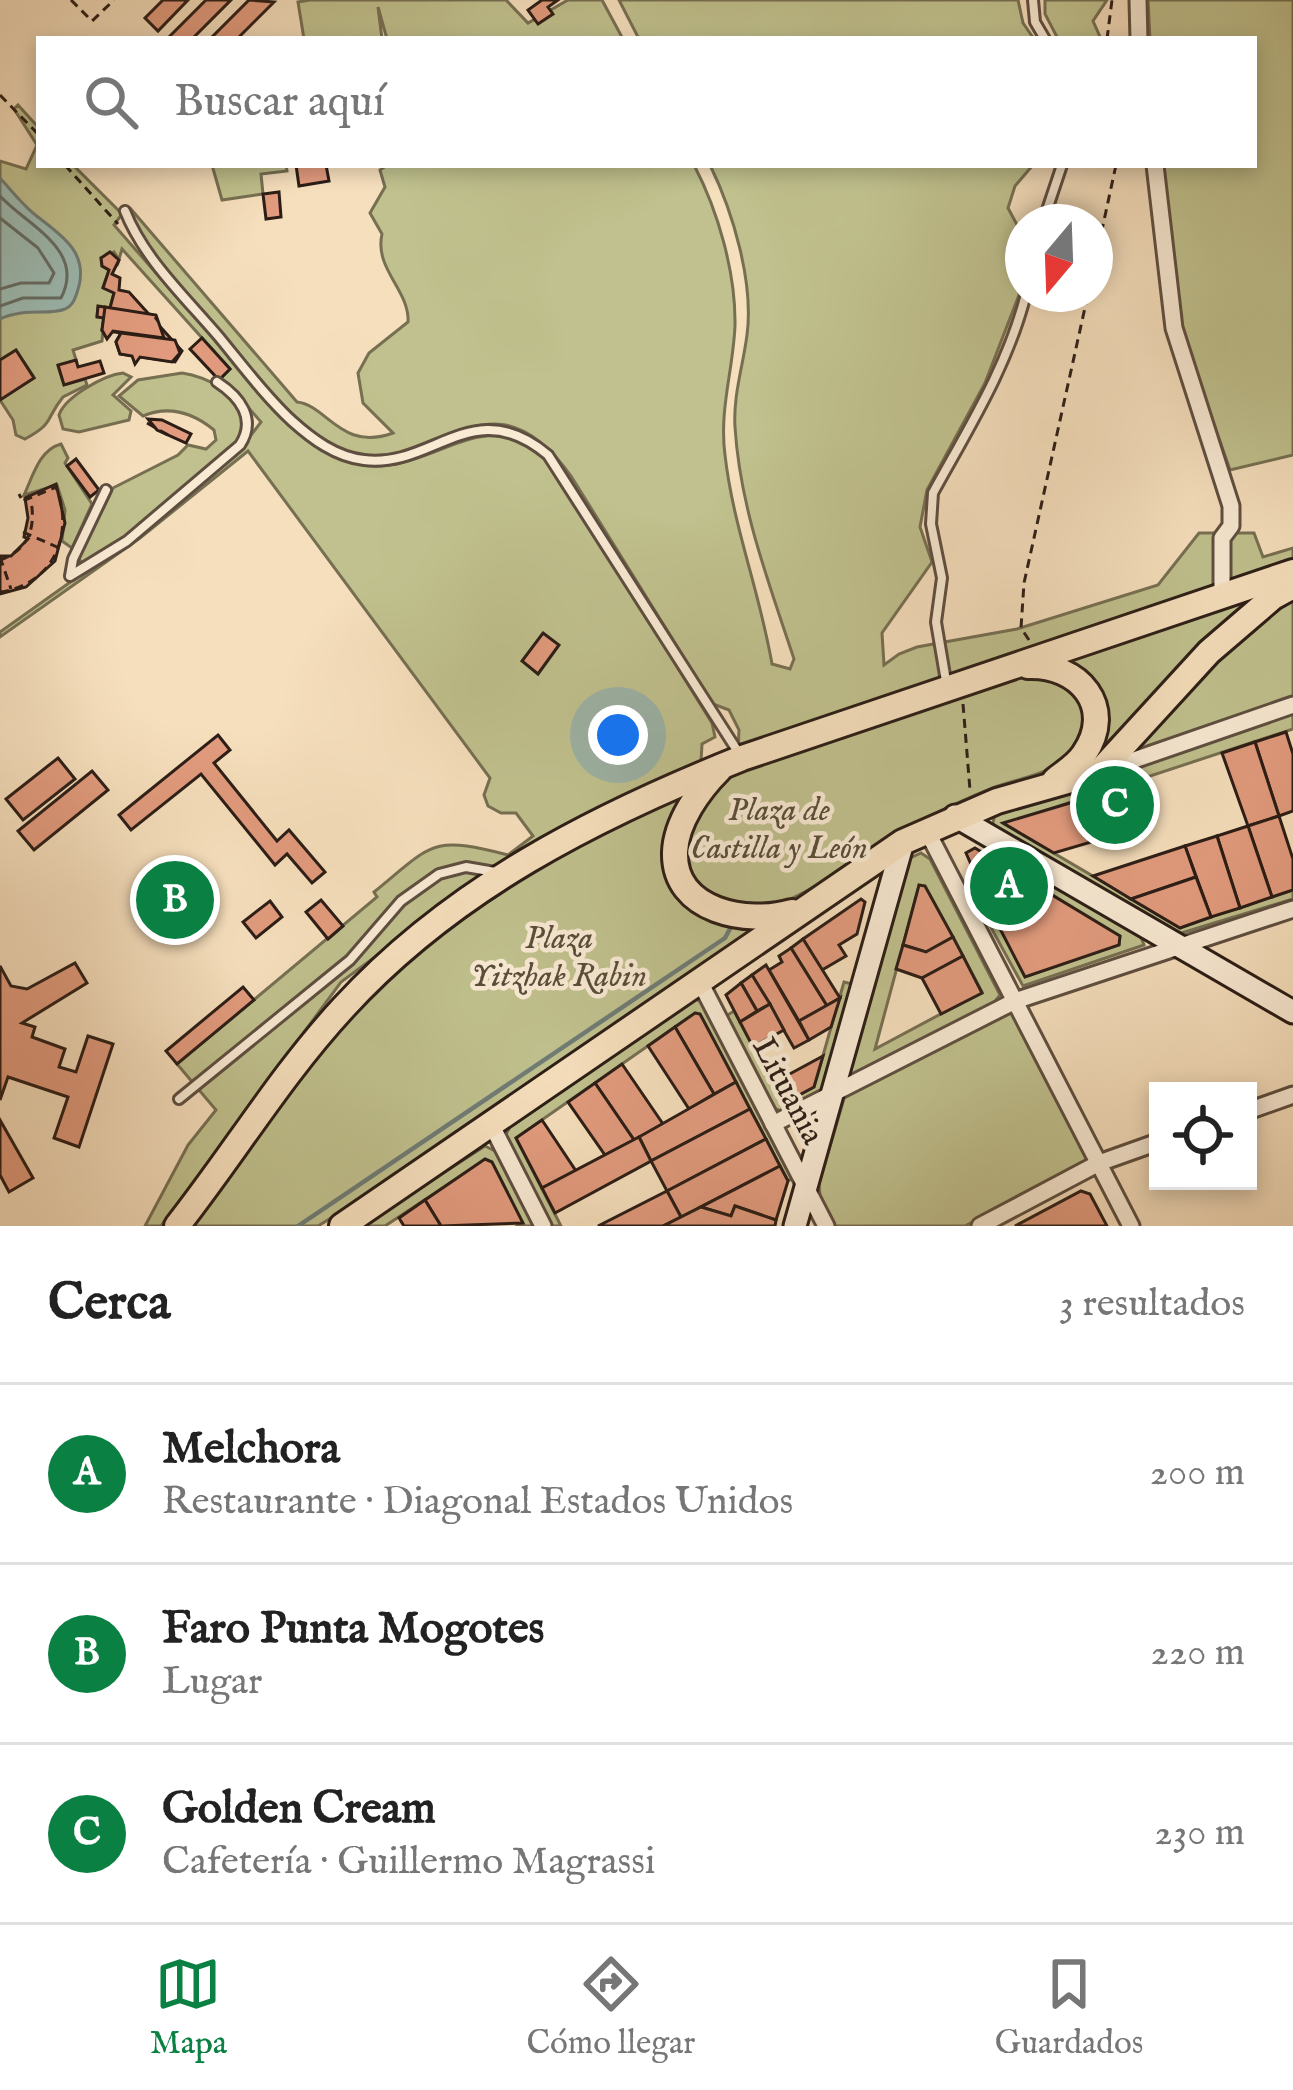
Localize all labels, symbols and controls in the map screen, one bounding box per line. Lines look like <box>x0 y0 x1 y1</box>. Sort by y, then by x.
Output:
search box <box>36 36 1257 168</box>
icon: search <box>78 69 144 135</box>
text: Buscar aquí <box>174 74 385 131</box>
north arrow <box>1005 204 1113 312</box>
your location <box>588 705 648 765</box>
pin: C <box>1076 760 1154 850</box>
park label: Plaza de Castilla y León <box>690 790 868 870</box>
pin: A <box>970 841 1048 931</box>
pin: B <box>136 855 214 945</box>
park label: Plaza Yitzhak Rabin <box>471 918 647 998</box>
street label: Lituania <box>742 1031 833 1153</box>
map controls <box>1149 1082 1257 1190</box>
button: locate <box>1149 1082 1257 1190</box>
text: Cerca <box>48 1272 171 1337</box>
text: 3 resultados <box>1059 1280 1245 1329</box>
text: Melchora <box>162 1421 340 1478</box>
text: A <box>74 1449 100 1498</box>
text: 200 m <box>1150 1449 1245 1498</box>
text: Restaurante · Diagonal Estados Unidos <box>162 1478 793 1527</box>
text: Faro Punta Mogotes <box>162 1601 544 1658</box>
text: B <box>74 1629 100 1678</box>
text: 220 m <box>1151 1629 1245 1678</box>
text: Lugar <box>162 1658 262 1707</box>
text: Golden Cream <box>162 1781 436 1838</box>
text: C <box>73 1809 101 1858</box>
text: 230 m <box>1154 1809 1245 1858</box>
text: Cafetería · Guillermo Magrassi <box>162 1838 655 1887</box>
tab: Mapa <box>150 1951 227 2065</box>
tab: Cómo llegar <box>526 1951 695 2065</box>
tab: Guardados <box>995 1951 1143 2065</box>

